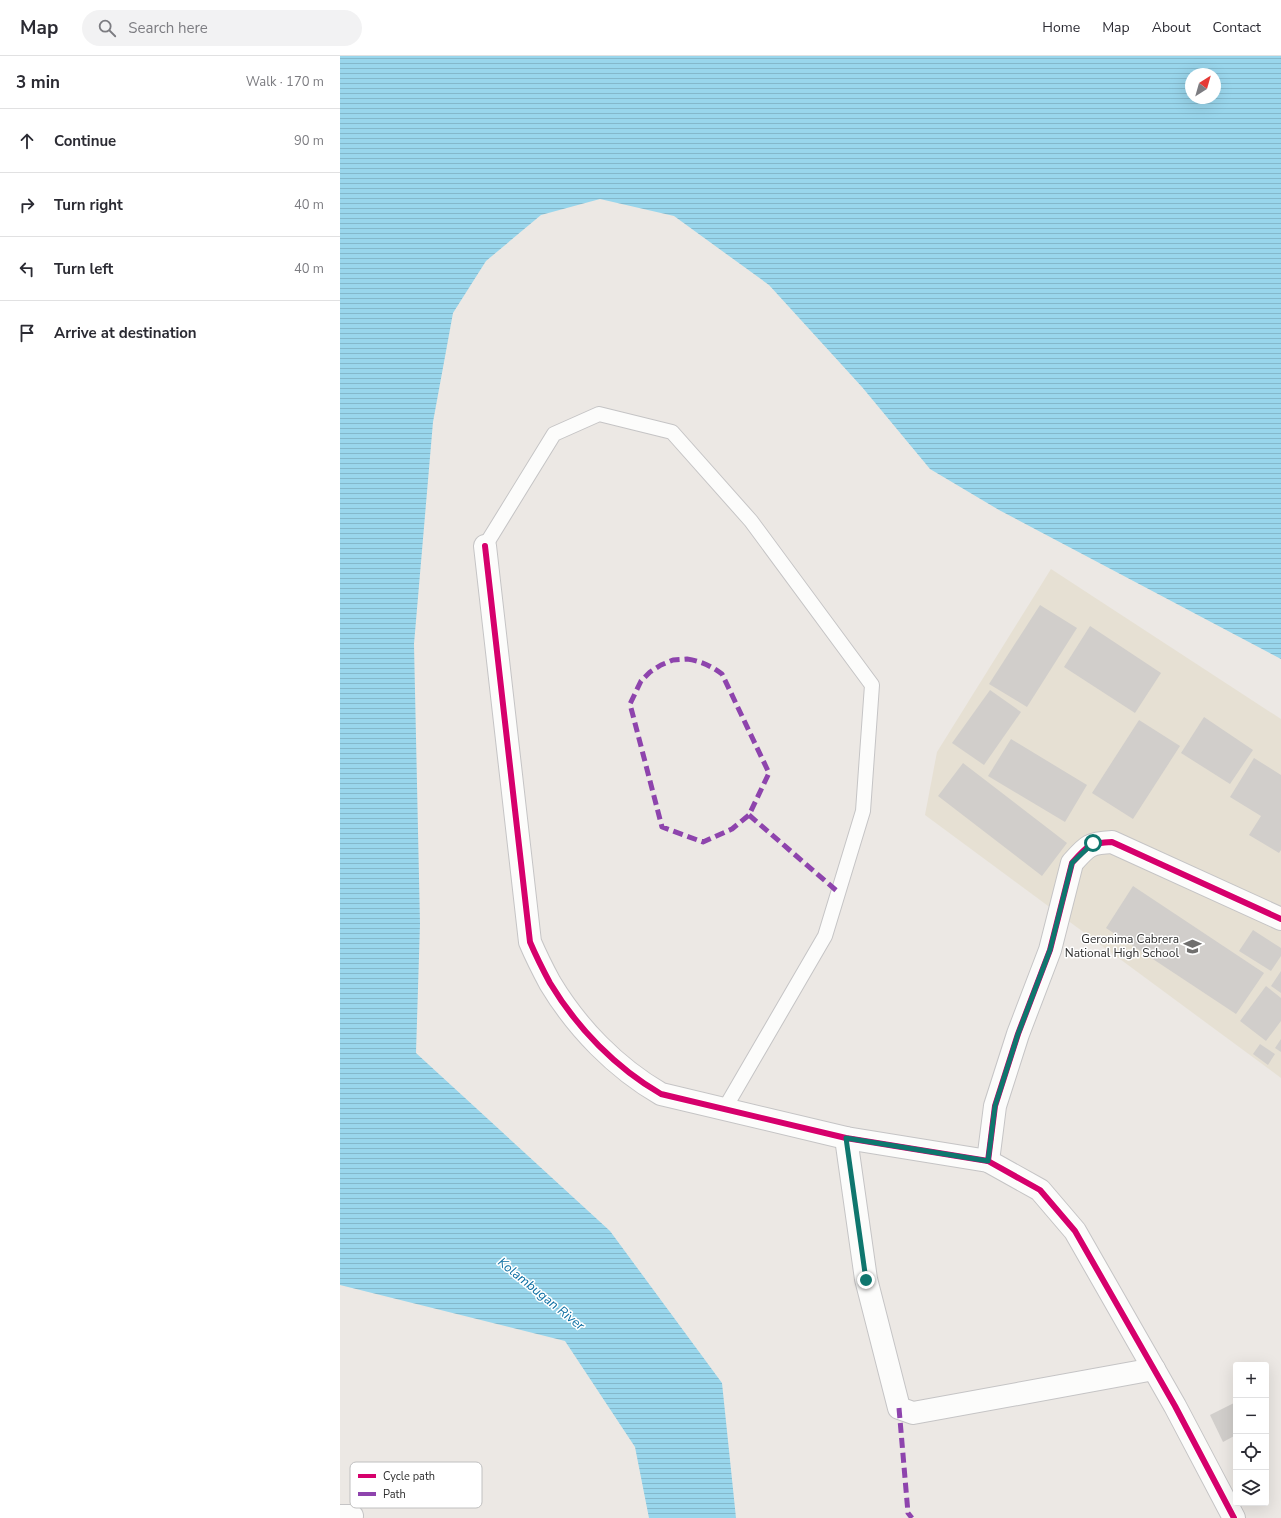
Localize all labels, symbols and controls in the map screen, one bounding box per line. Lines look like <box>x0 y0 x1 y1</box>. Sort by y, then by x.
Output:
search box <box>82 10 362 46</box>
text: Map <box>20 15 58 41</box>
icon: search <box>96 17 118 39</box>
text: Search here <box>128 18 208 38</box>
text: Home <box>1042 18 1080 37</box>
text: Map <box>1102 18 1130 37</box>
text: About <box>1152 18 1191 37</box>
text: Contact <box>1213 18 1261 37</box>
north arrow <box>1185 68 1221 104</box>
text: 3 min <box>16 71 60 94</box>
text: Walk · 170 m <box>246 73 324 91</box>
icon: ahead <box>16 130 38 152</box>
text: Continue <box>54 131 116 151</box>
text: 90 m <box>294 132 324 150</box>
icon: right <box>16 194 38 216</box>
text: Turn right <box>54 195 123 215</box>
text: 40 m <box>294 196 324 214</box>
icon: left <box>16 258 38 280</box>
text: Turn left <box>54 259 113 279</box>
text: 40 m <box>294 260 324 278</box>
icon: arrive <box>16 322 38 344</box>
text: Arrive at destination <box>54 323 197 343</box>
route start <box>1084 834 1102 852</box>
place label: Geronima Cabrera National High School <box>1065 931 1179 961</box>
school or university icon: Geronima Cabrera National High School <box>1182 936 1202 956</box>
water label: Kolambugan River <box>494 1253 589 1335</box>
route end <box>857 1271 875 1289</box>
map controls <box>1233 1362 1269 1506</box>
button: + <box>1233 1362 1269 1398</box>
button: − <box>1233 1398 1269 1434</box>
button: locate <box>1233 1434 1269 1470</box>
legend <box>350 1462 482 1508</box>
text: Cycle path <box>383 1469 435 1484</box>
button: layers <box>1233 1470 1269 1506</box>
text: Path <box>383 1487 406 1502</box>

